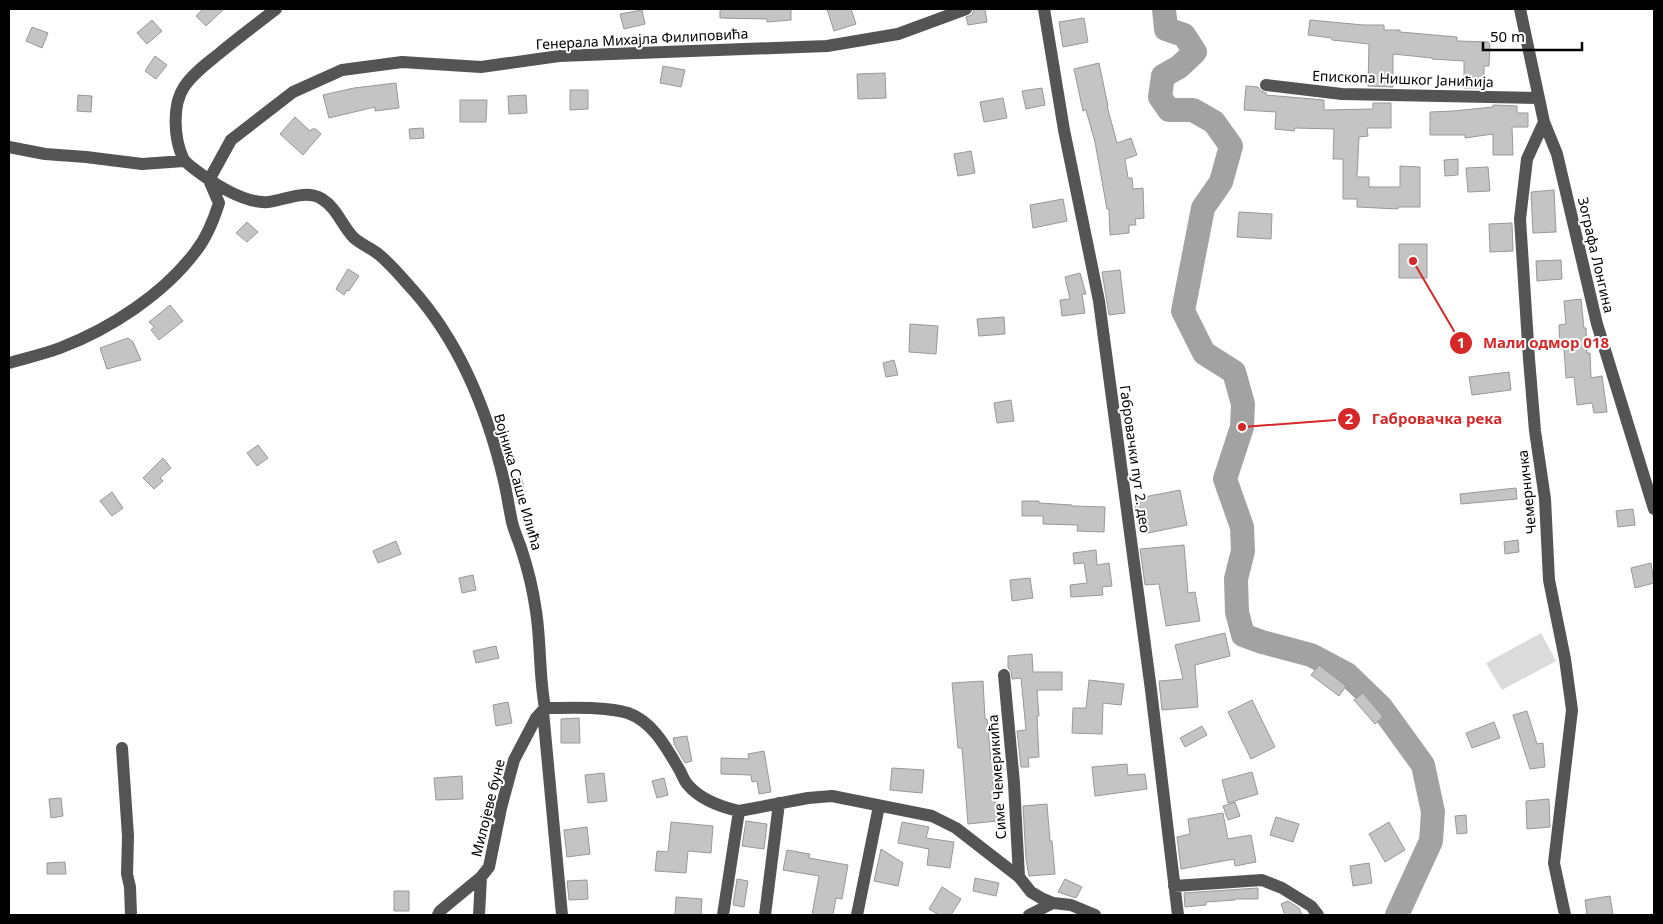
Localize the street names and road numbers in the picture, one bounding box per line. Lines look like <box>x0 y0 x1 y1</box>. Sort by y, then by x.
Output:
street label: Генерала Михајла Филиповића <box>535 23 749 54</box>
street label: Епископа Нишког Јанићија <box>1312 66 1494 91</box>
street label: Зографа Лонгина <box>1574 195 1619 315</box>
street label: Габровачки пут 2. део <box>1116 384 1155 534</box>
street label: Војника Саше Илића <box>490 411 547 552</box>
street label: Чемерничка <box>1513 449 1540 535</box>
street label: Симе Чемерикића <box>983 714 1010 840</box>
street label: Милојеве буне <box>466 757 509 859</box>

